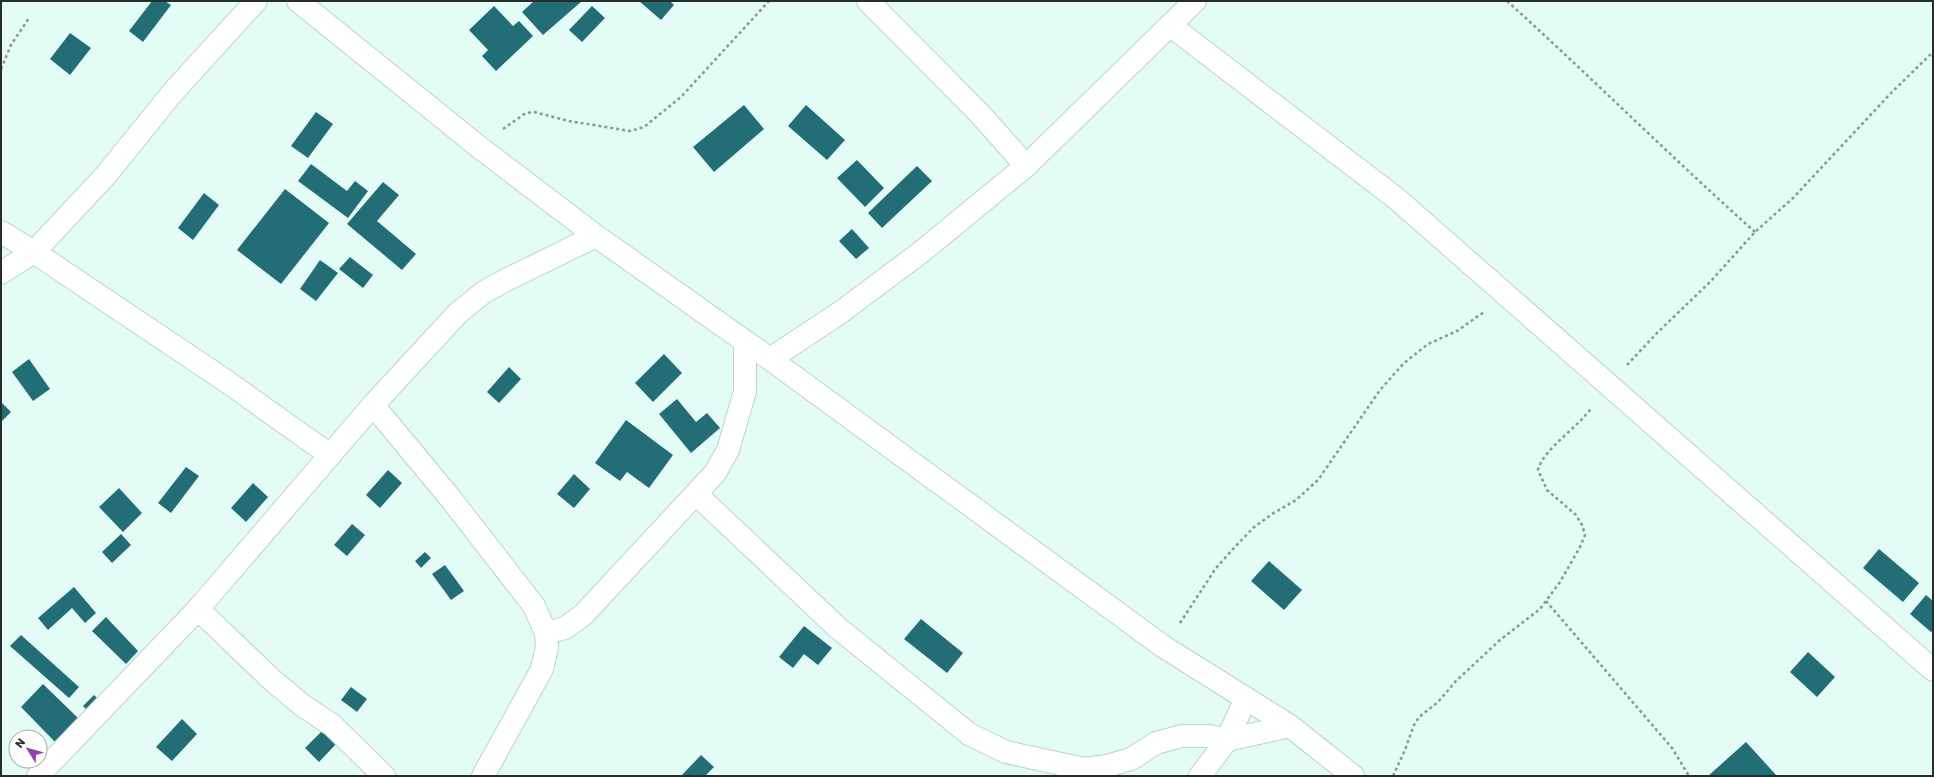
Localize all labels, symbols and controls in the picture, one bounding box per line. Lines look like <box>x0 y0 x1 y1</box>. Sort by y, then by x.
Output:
north arrow <box>8 729 48 769</box>
text: N <box>11 735 29 751</box>

